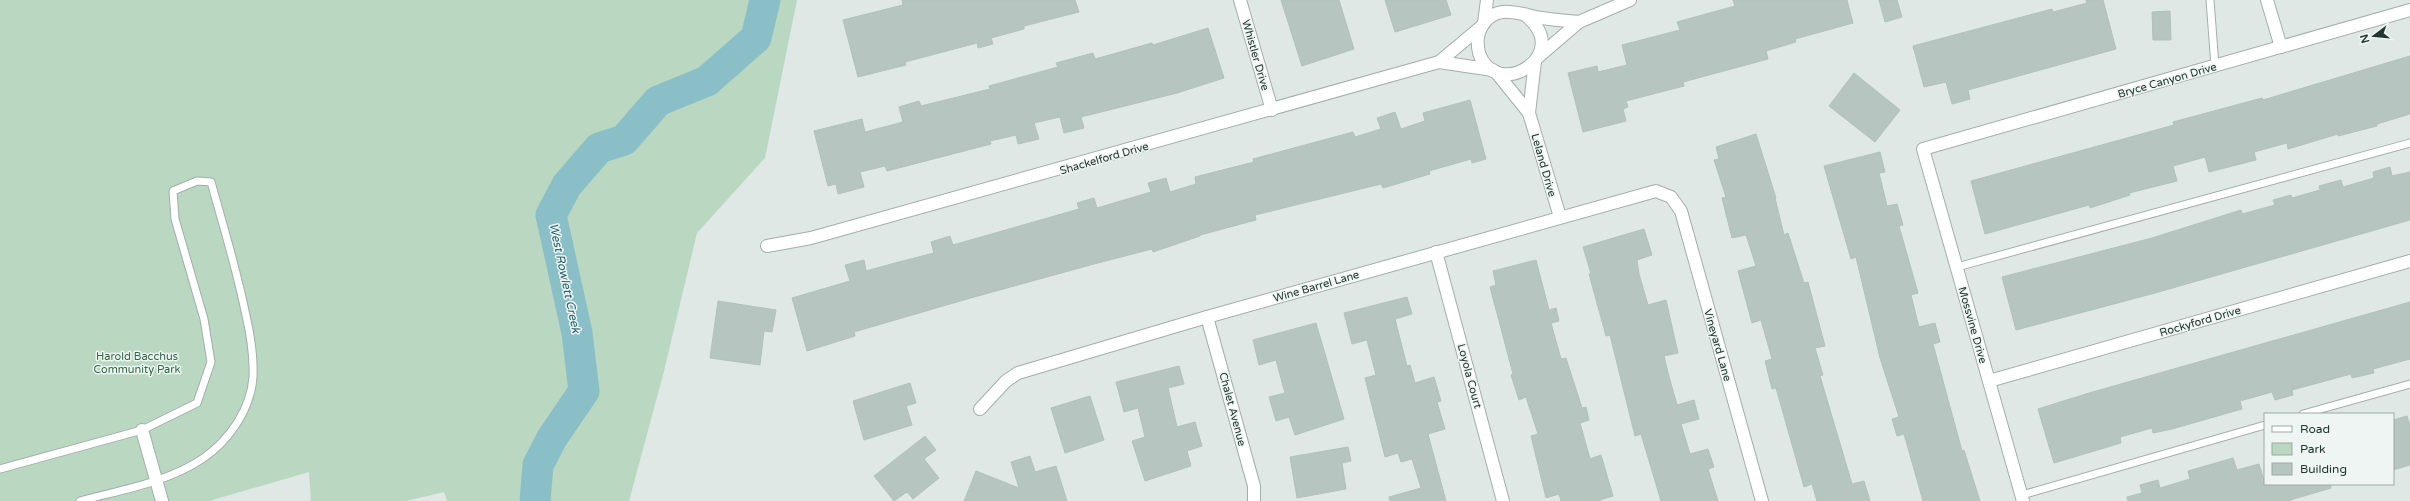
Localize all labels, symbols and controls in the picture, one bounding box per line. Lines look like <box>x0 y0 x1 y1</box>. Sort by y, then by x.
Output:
north arrow <box>2354 16 2394 56</box>
street label: Whistler Drive <box>1239 18 1272 92</box>
text: N <box>2357 33 2372 45</box>
street label: Bryce Canyon Drive <box>2116 60 2218 101</box>
street label: Leland Drive <box>1528 132 1559 198</box>
street label: Shackelford Drive <box>1058 140 1150 177</box>
water label: West Rowlett Creek <box>547 222 584 336</box>
street label: Wine Barrel Lane <box>1272 268 1361 305</box>
street label: Mossvine Drive <box>1955 285 1990 365</box>
street label: Rockyford Drive <box>2158 304 2242 339</box>
street label: Vineyard Lane <box>1701 308 1734 383</box>
street label: Loyola Court <box>1455 342 1484 410</box>
park label: Harold Bacchus Community Park <box>94 350 180 376</box>
street label: Chalet Avenue <box>1216 371 1249 447</box>
legend <box>2264 413 2394 485</box>
text: Road <box>2300 422 2330 436</box>
text: Park <box>2300 442 2326 456</box>
text: Building <box>2300 462 2347 476</box>

